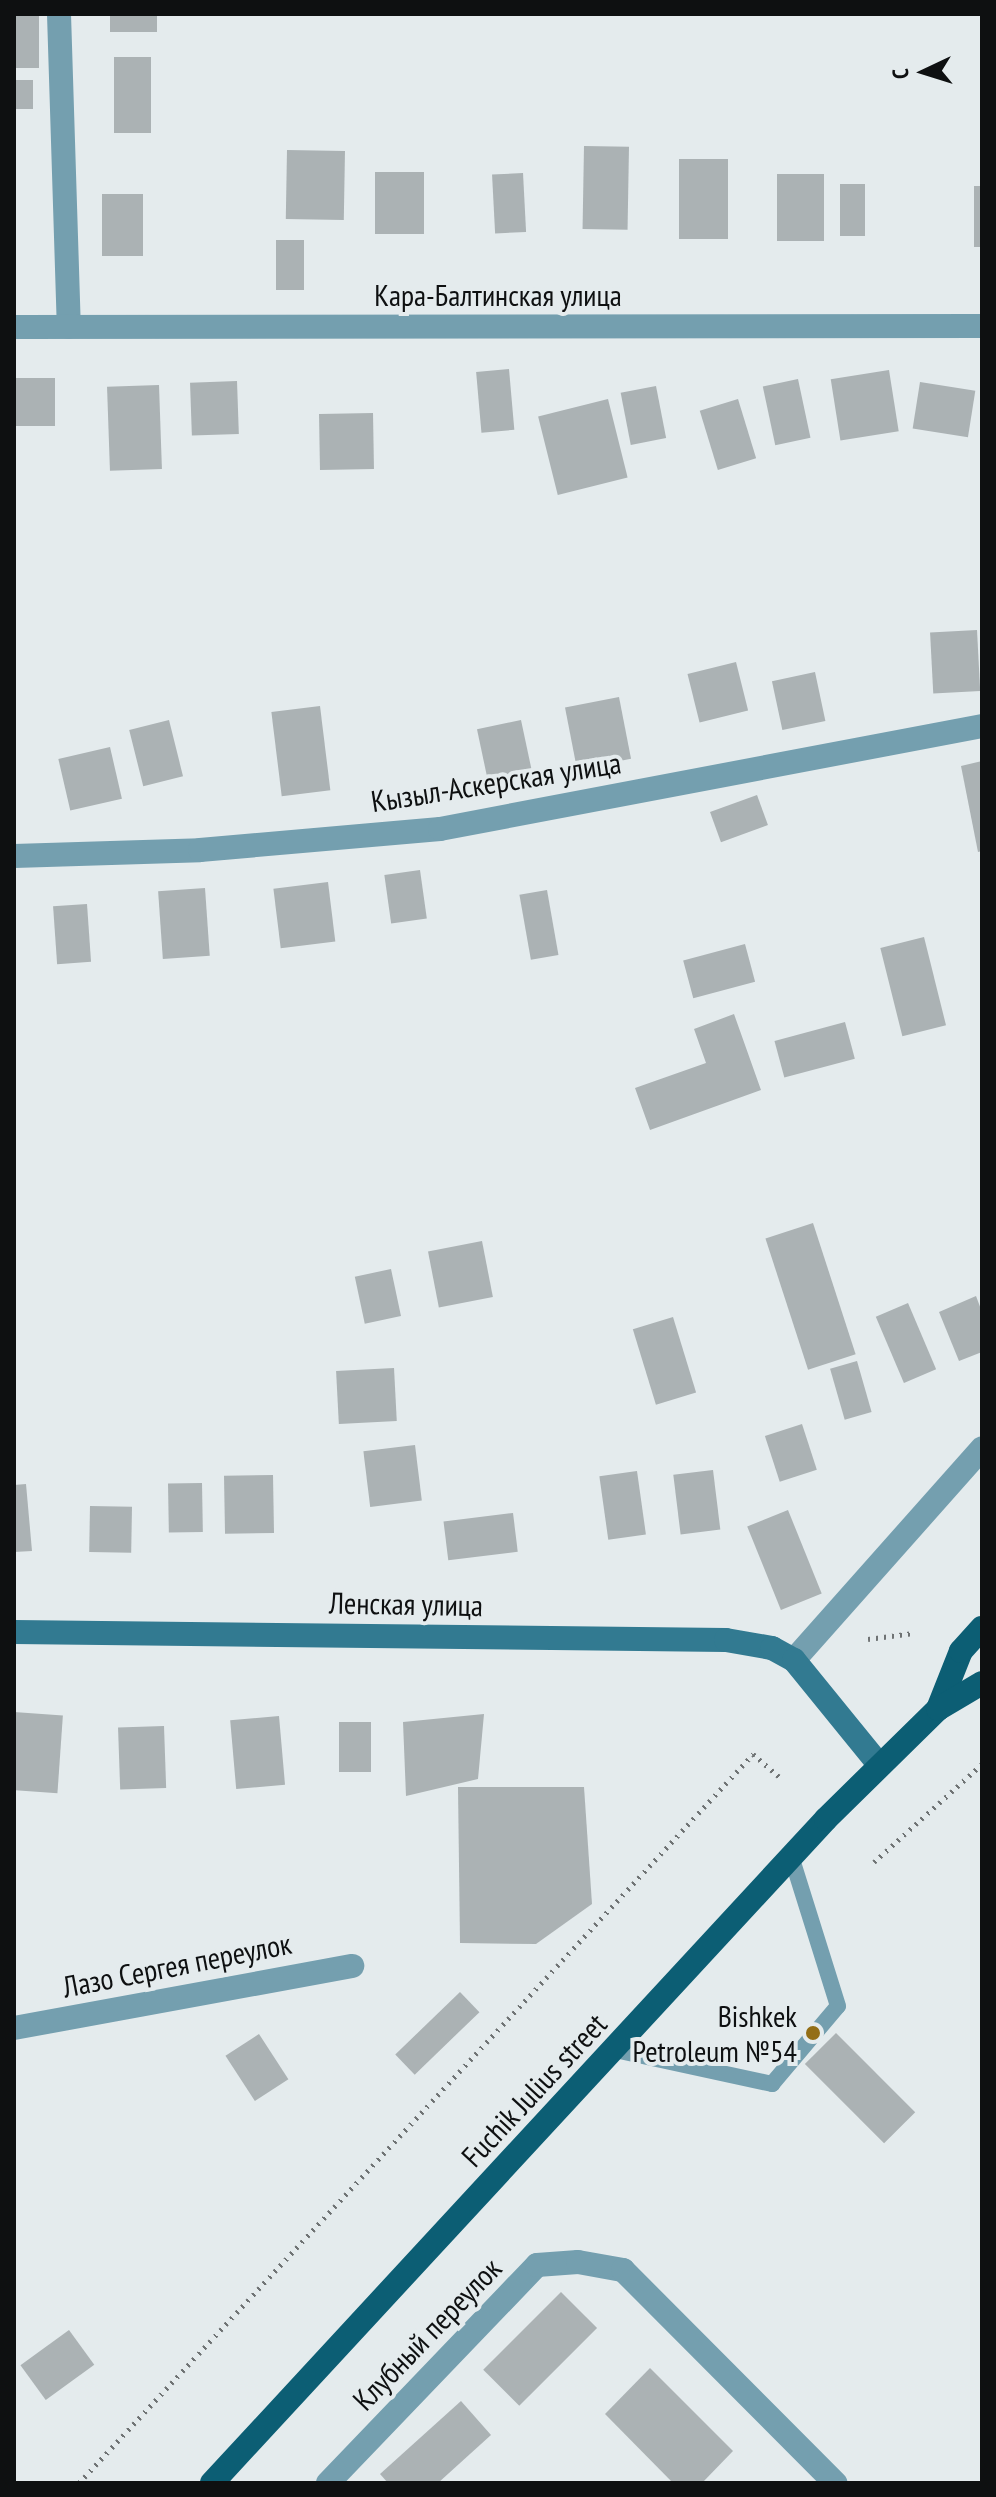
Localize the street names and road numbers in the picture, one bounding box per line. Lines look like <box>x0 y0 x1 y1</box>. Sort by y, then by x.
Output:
street label: Кара-Балтинская улица <box>374 277 622 313</box>
street label: Кызыл-Аскерская улица <box>368 744 624 820</box>
street label: Ленская улица <box>329 1585 483 1623</box>
street label: Лазо Сергея переулок <box>60 1925 294 2005</box>
street label: Fuchik Julius street <box>454 2006 614 2174</box>
street label: Клубный переулок <box>345 2250 509 2418</box>

